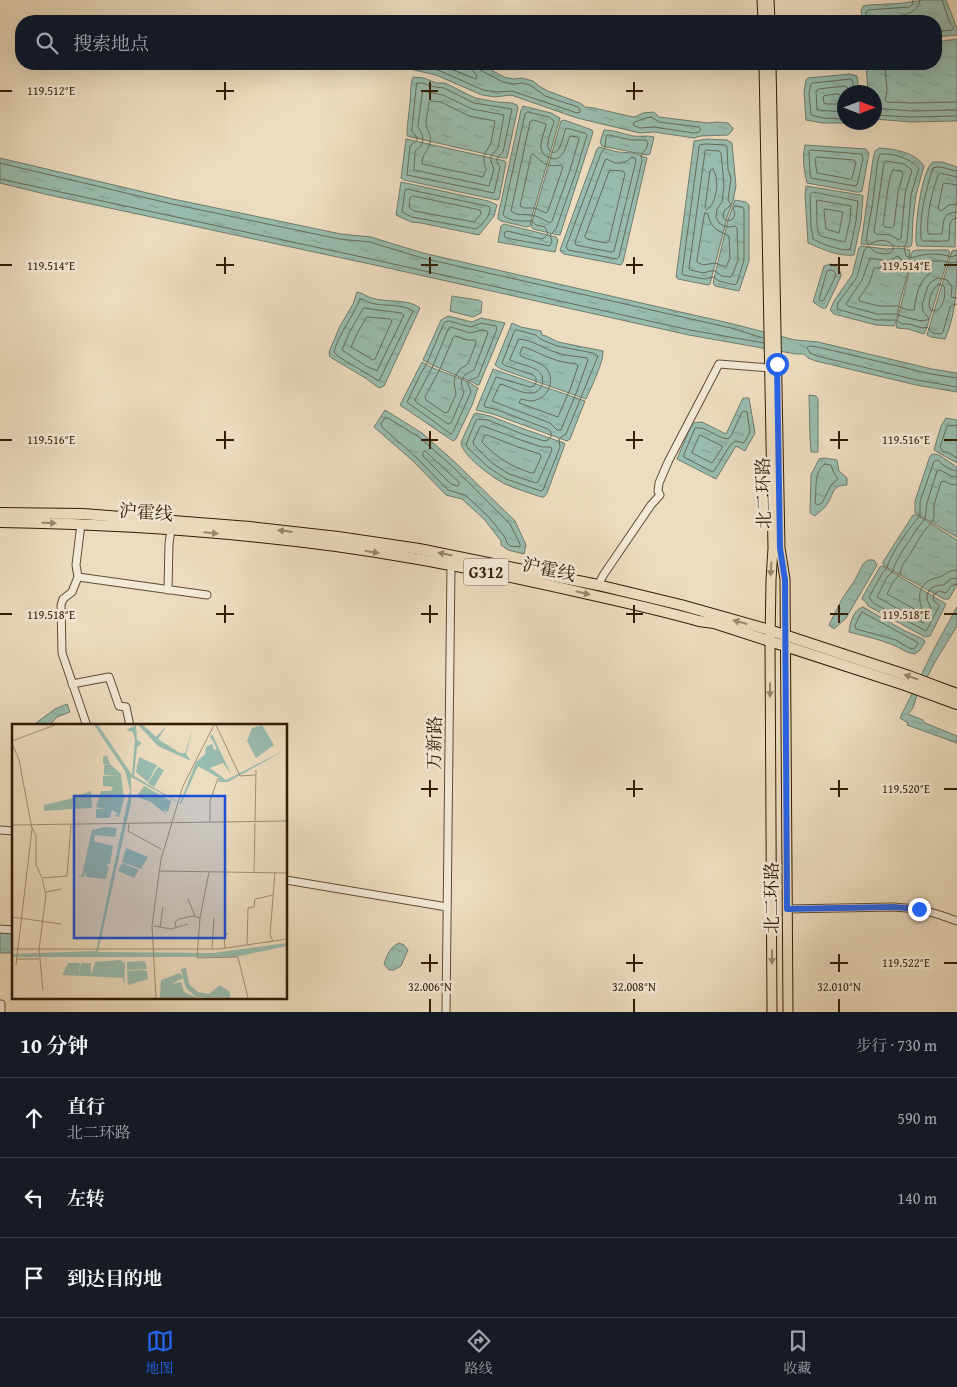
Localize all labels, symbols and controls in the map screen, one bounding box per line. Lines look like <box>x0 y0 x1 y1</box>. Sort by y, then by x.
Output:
search box <box>15 15 942 70</box>
icon: search <box>33 29 61 57</box>
text: 搜索地点 <box>73 29 149 57</box>
text: 119.512°E <box>27 82 75 99</box>
north arrow <box>837 85 882 130</box>
text: 119.514°E <box>27 257 75 274</box>
text: 119.514°E <box>882 257 930 274</box>
route start <box>766 353 789 376</box>
text: 119.516°E <box>27 431 75 448</box>
text: 119.516°E <box>882 431 930 448</box>
street label: 北二环路 <box>749 457 777 529</box>
street label: 沪霍线 <box>118 497 174 527</box>
one-way arrow <box>41 519 57 527</box>
one-way arrow <box>276 527 292 535</box>
one-way arrow <box>203 529 219 537</box>
one-way arrow <box>365 548 381 556</box>
one-way arrow <box>437 550 453 558</box>
street label: 沪霍线 <box>520 550 578 588</box>
road number: G312 <box>464 558 508 586</box>
one-way arrow <box>767 562 775 578</box>
one-way arrow <box>576 589 591 597</box>
text: 119.518°E <box>27 606 75 623</box>
text: 119.518°E <box>882 606 930 623</box>
one-way arrow <box>733 617 748 625</box>
one-way arrow <box>904 673 919 680</box>
one-way arrow <box>766 682 774 698</box>
street label: 万新路 <box>420 716 448 770</box>
inset map <box>12 724 288 999</box>
text: 119.520°E <box>882 780 930 797</box>
street label: 北二环路 <box>758 862 785 934</box>
route end <box>908 898 931 921</box>
one-way arrow <box>768 950 776 966</box>
text: 119.522°E <box>882 954 930 971</box>
text: 32.006°N <box>408 978 452 995</box>
text: 32.008°N <box>612 978 656 995</box>
text: 32.010°N <box>817 978 861 995</box>
text: 10 分钟 <box>20 1030 88 1061</box>
text: 步行 · 730 m <box>856 1033 937 1057</box>
text: 直行 <box>67 1092 105 1120</box>
icon: ahead <box>20 1104 48 1132</box>
text: 590 m <box>897 1106 937 1130</box>
text: 北二环路 <box>67 1120 131 1144</box>
icon: left <box>20 1184 48 1212</box>
text: 左转 <box>67 1184 105 1212</box>
text: 140 m <box>897 1186 937 1210</box>
icon: arrive <box>20 1264 48 1292</box>
text: 到达目的地 <box>67 1264 162 1292</box>
tab: 地图 <box>146 1327 174 1378</box>
tab: 路线 <box>465 1327 493 1378</box>
tab: 收藏 <box>784 1327 812 1378</box>

